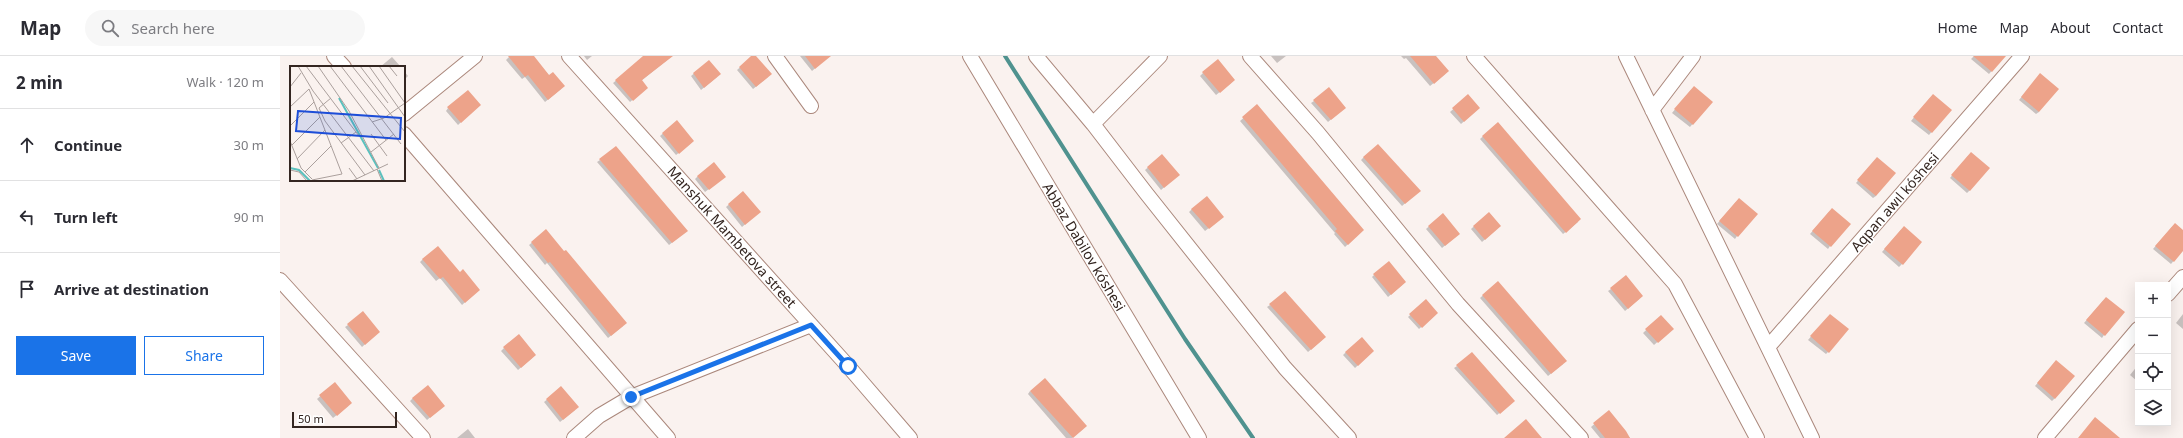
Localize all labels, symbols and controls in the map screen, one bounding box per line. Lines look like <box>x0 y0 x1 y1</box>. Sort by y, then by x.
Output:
search box <box>85 10 365 46</box>
text: Map <box>20 15 61 41</box>
icon: search <box>99 17 121 39</box>
text: Search here <box>131 18 215 38</box>
text: Home <box>1938 18 1977 37</box>
text: Map <box>1999 18 2029 37</box>
text: About <box>2051 18 2090 37</box>
text: Contact <box>2112 18 2163 37</box>
inset map <box>290 66 405 181</box>
text: 2 min <box>16 71 63 94</box>
text: Walk · 120 m <box>186 73 264 91</box>
icon: ahead <box>16 134 38 156</box>
text: Continue <box>54 135 122 155</box>
text: 30 m <box>234 136 264 154</box>
street label: Aqpan awıl kóshesi <box>1846 148 1943 255</box>
street label: Manshuk Mambetova street <box>664 162 801 312</box>
street label: Abbaz Dabilov kóshesi <box>1039 179 1130 314</box>
icon: left <box>16 206 38 228</box>
text: Turn left <box>54 207 118 227</box>
text: 90 m <box>234 208 264 226</box>
icon: arrive <box>16 278 38 300</box>
text: Arrive at destination <box>54 279 209 299</box>
map controls <box>2135 282 2171 426</box>
button: + <box>2135 282 2171 318</box>
button: − <box>2135 318 2171 354</box>
button: Save <box>16 336 136 375</box>
button: Share <box>144 336 264 375</box>
button: locate <box>2135 354 2171 390</box>
route start <box>839 357 857 375</box>
route end <box>622 388 640 406</box>
button: layers <box>2135 390 2171 426</box>
scale bar <box>292 410 397 429</box>
text: 50 m <box>298 411 324 426</box>

